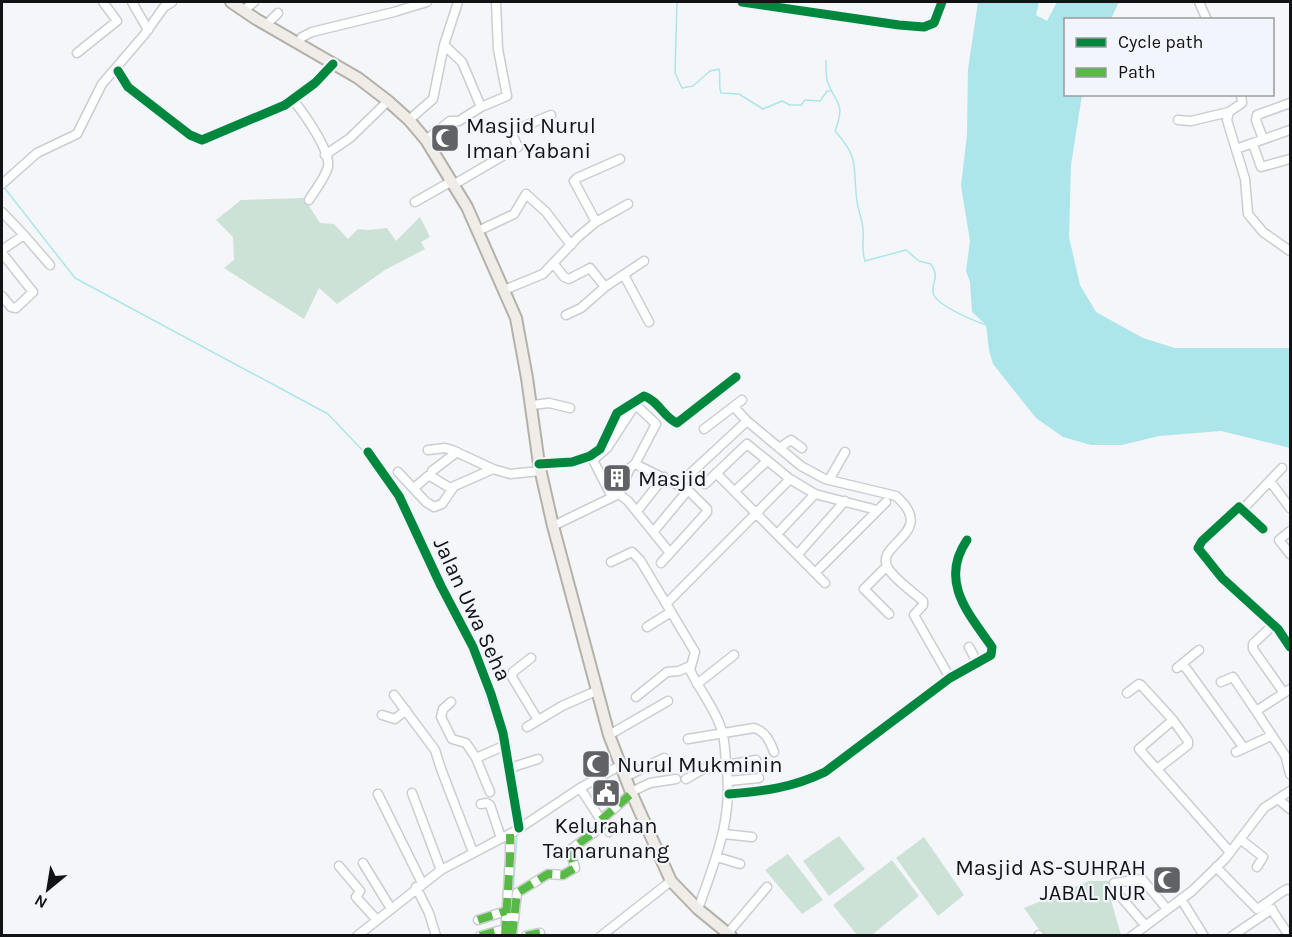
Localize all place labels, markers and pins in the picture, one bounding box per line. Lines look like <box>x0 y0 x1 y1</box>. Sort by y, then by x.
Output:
place label: Masjid Nurul Iman Yabani <box>466 113 596 164</box>
mosque icon: Masjid Nurul Iman Yabani <box>429 122 461 154</box>
building icon: Masjid <box>601 462 633 494</box>
place label: Masjid <box>638 466 707 492</box>
mosque icon: Nurul Mukminin <box>580 748 612 780</box>
place label: Nurul Mukminin <box>617 752 783 778</box>
public building icon: Kelurahan Tamarunang <box>590 777 622 809</box>
place label: Kelurahan Tamarunang <box>543 813 670 864</box>
place label: Masjid AS-SUHRAH JABAL NUR <box>955 855 1146 906</box>
mosque icon: Masjid AS-SUHRAH JABAL NUR <box>1151 864 1183 896</box>

